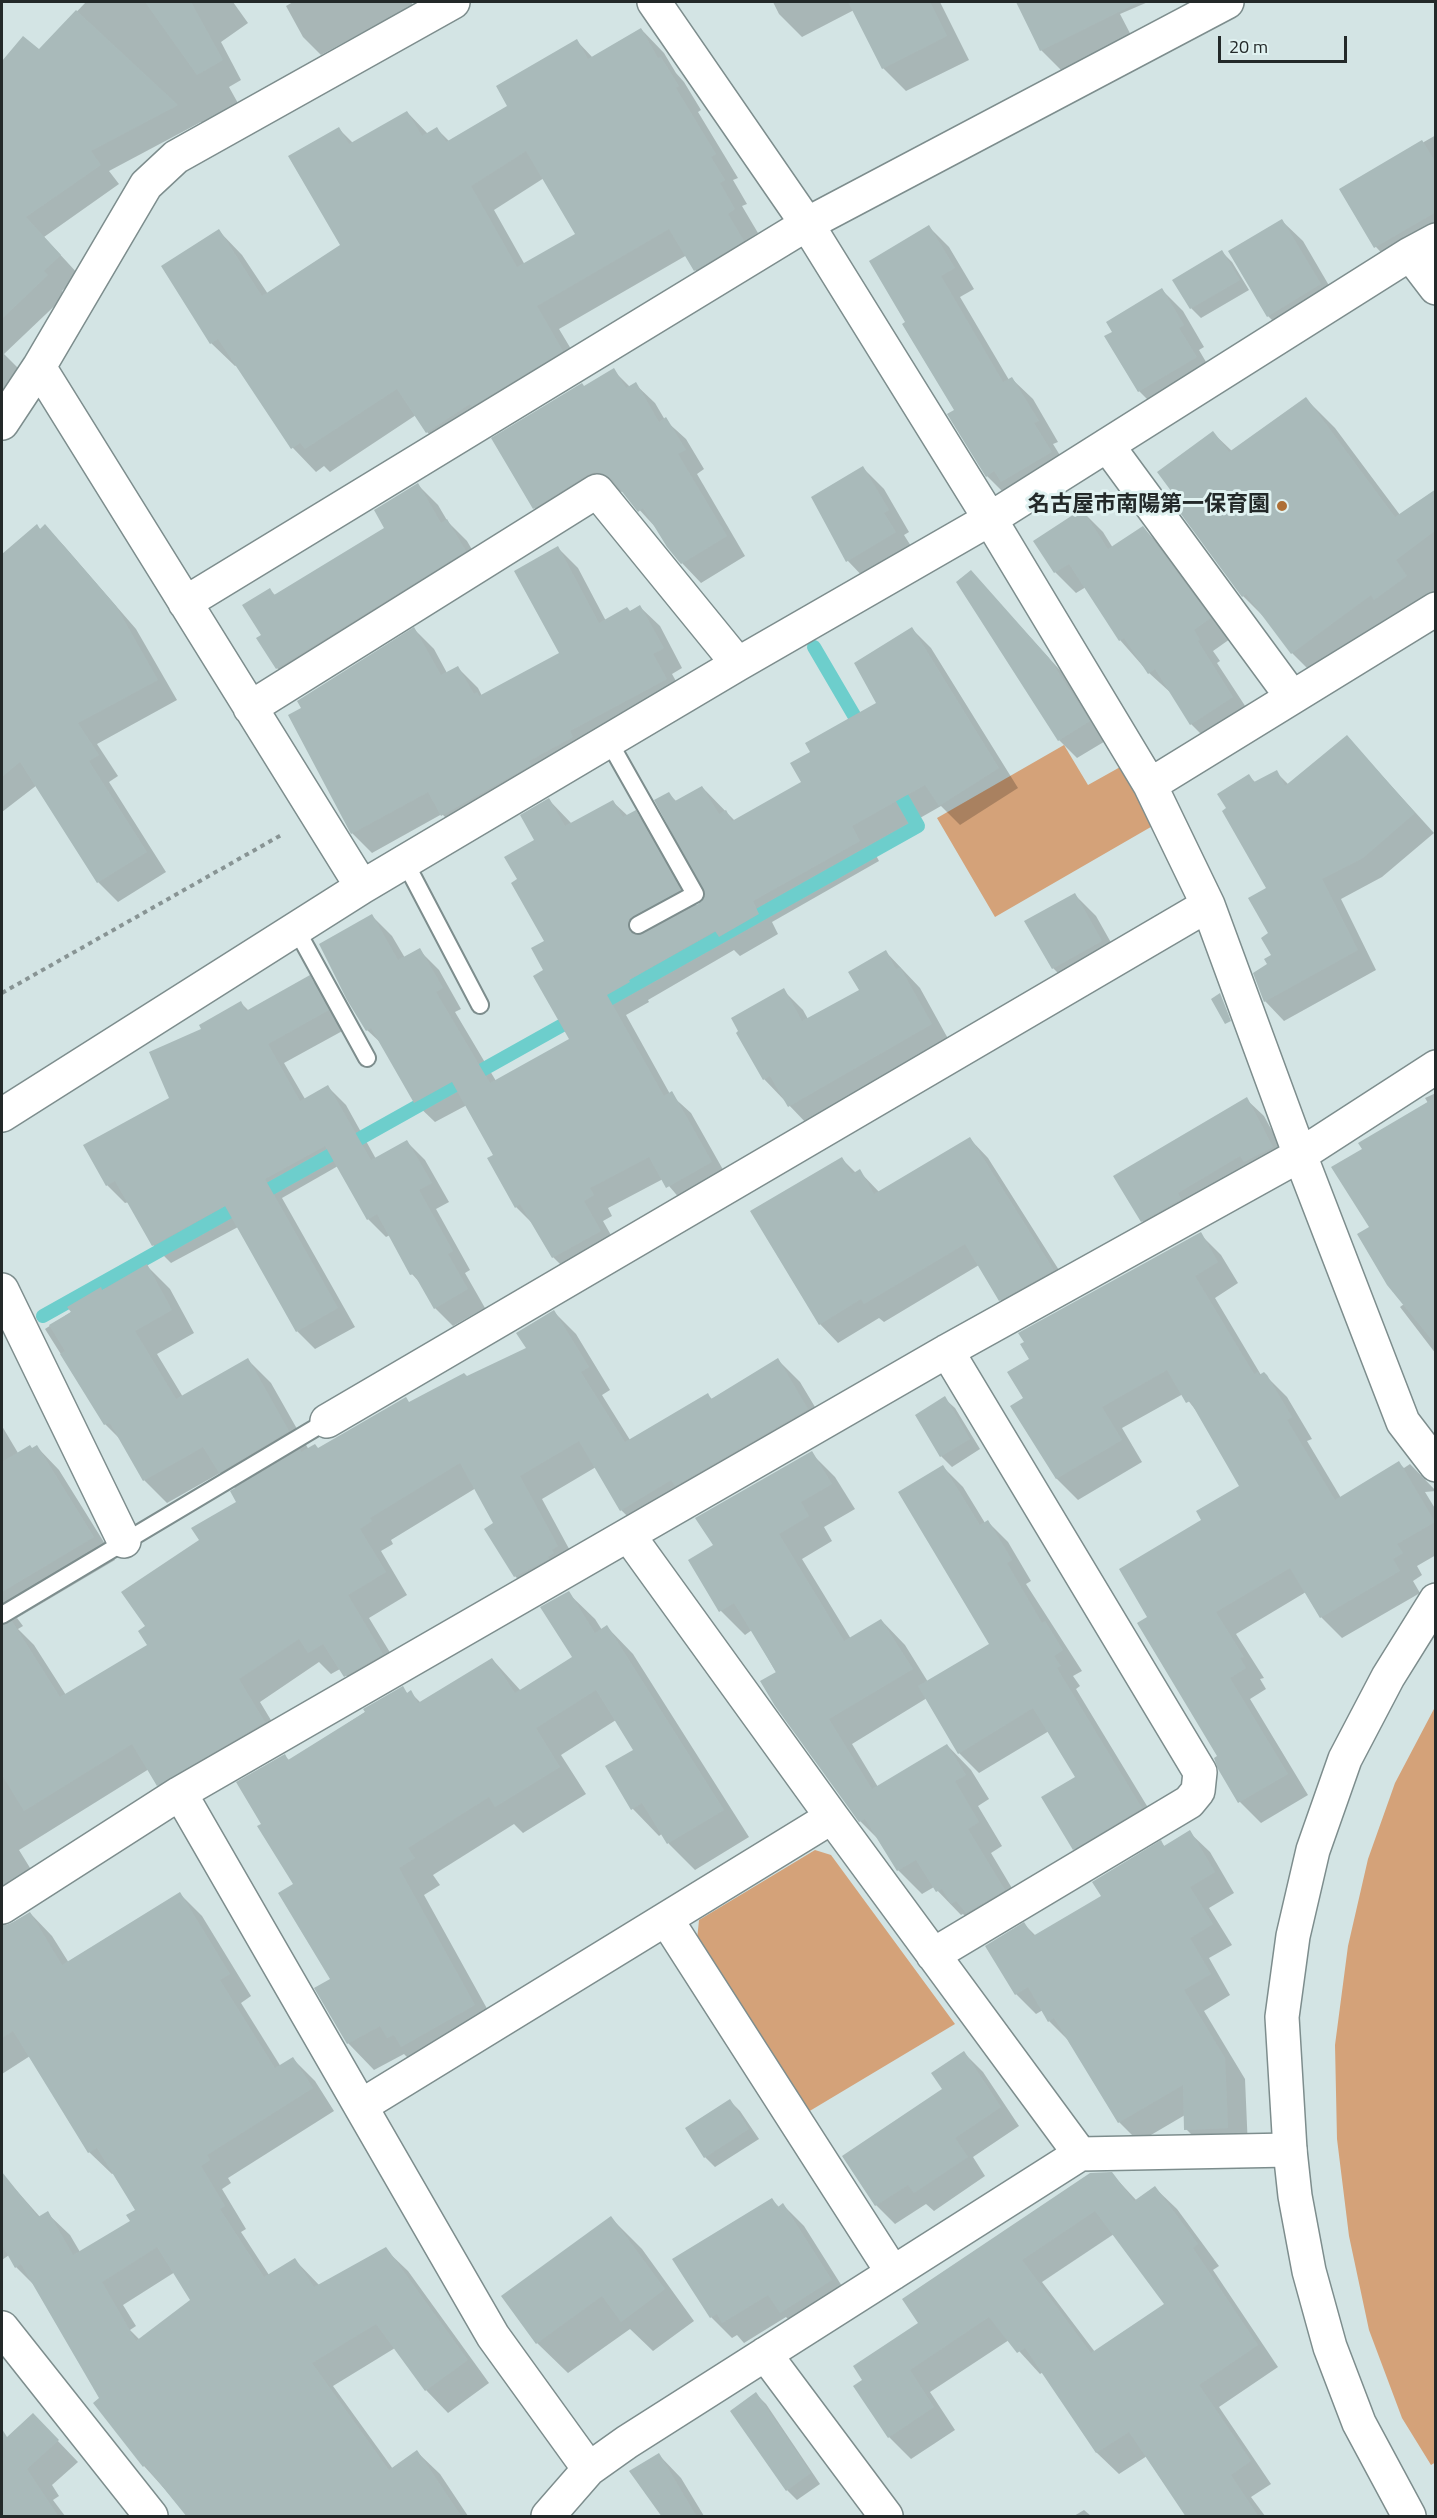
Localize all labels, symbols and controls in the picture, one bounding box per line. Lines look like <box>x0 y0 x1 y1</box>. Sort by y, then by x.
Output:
scale bar <box>1221 24 1350 62</box>
text: 20 m <box>1229 33 1268 60</box>
place label: 名古屋市南陽第一保育園 <box>1028 493 1270 519</box>
marker: 名古屋市南陽第一保育園 <box>1275 499 1289 513</box>

